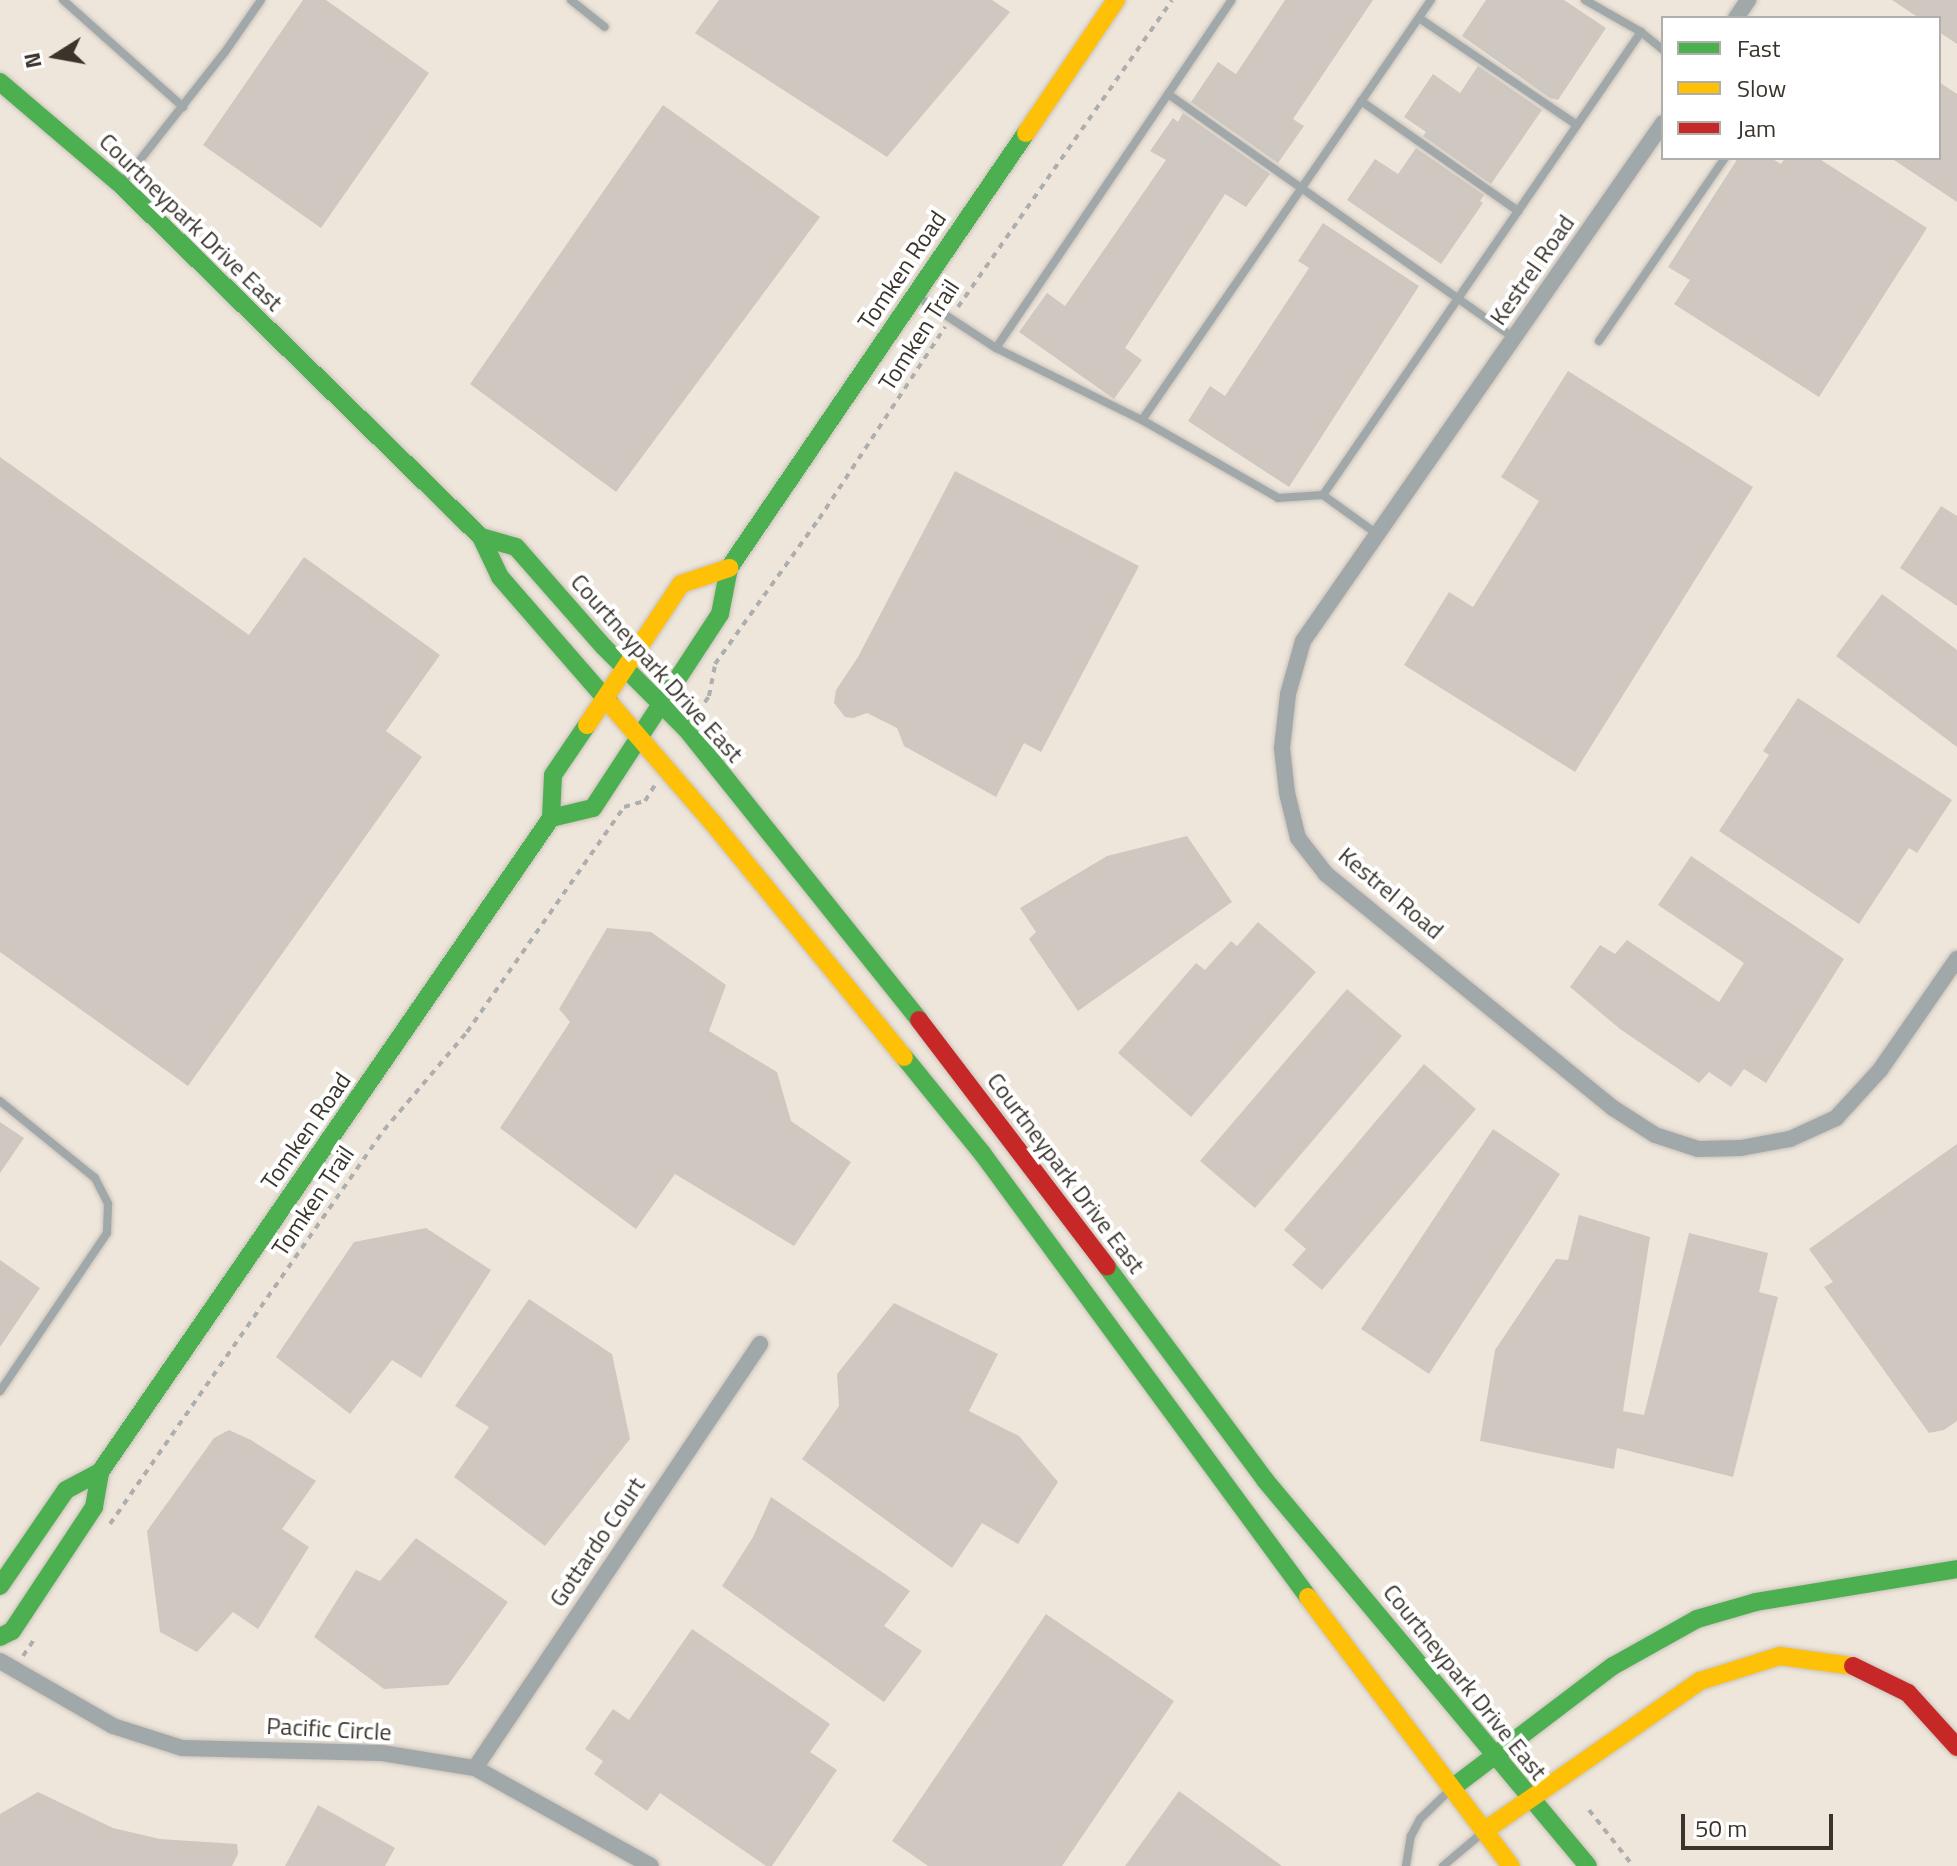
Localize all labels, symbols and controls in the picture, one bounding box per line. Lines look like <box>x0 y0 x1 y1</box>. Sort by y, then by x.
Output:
north arrow <box>16 16 96 96</box>
legend <box>1661 16 1941 160</box>
text: Fast <box>1737 30 1780 66</box>
text: N <box>14 50 51 71</box>
text: Slow <box>1737 70 1786 106</box>
text: Jam <box>1737 110 1776 146</box>
street label: Courtneypark Drive East <box>93 127 289 317</box>
street label: Tomken Road <box>852 205 952 335</box>
street label: Kestrel Road <box>1484 209 1580 331</box>
street label: Tomken Trail <box>873 274 965 396</box>
street label: Courtneypark Drive East <box>565 568 749 768</box>
street label: Kestrel Road <box>1333 841 1449 945</box>
street label: Tomken Road <box>255 1067 357 1195</box>
street label: Courtneypark Drive East <box>981 1067 1151 1279</box>
street label: Tomken Trail <box>266 1141 360 1261</box>
street label: Gottardo Court <box>543 1472 651 1612</box>
street label: Courtneypark Drive East <box>1377 1578 1553 1786</box>
street label: Pacific Circle <box>266 1711 392 1747</box>
scale bar <box>1685 1798 1837 1848</box>
text: 50 m <box>1695 1810 1747 1846</box>

